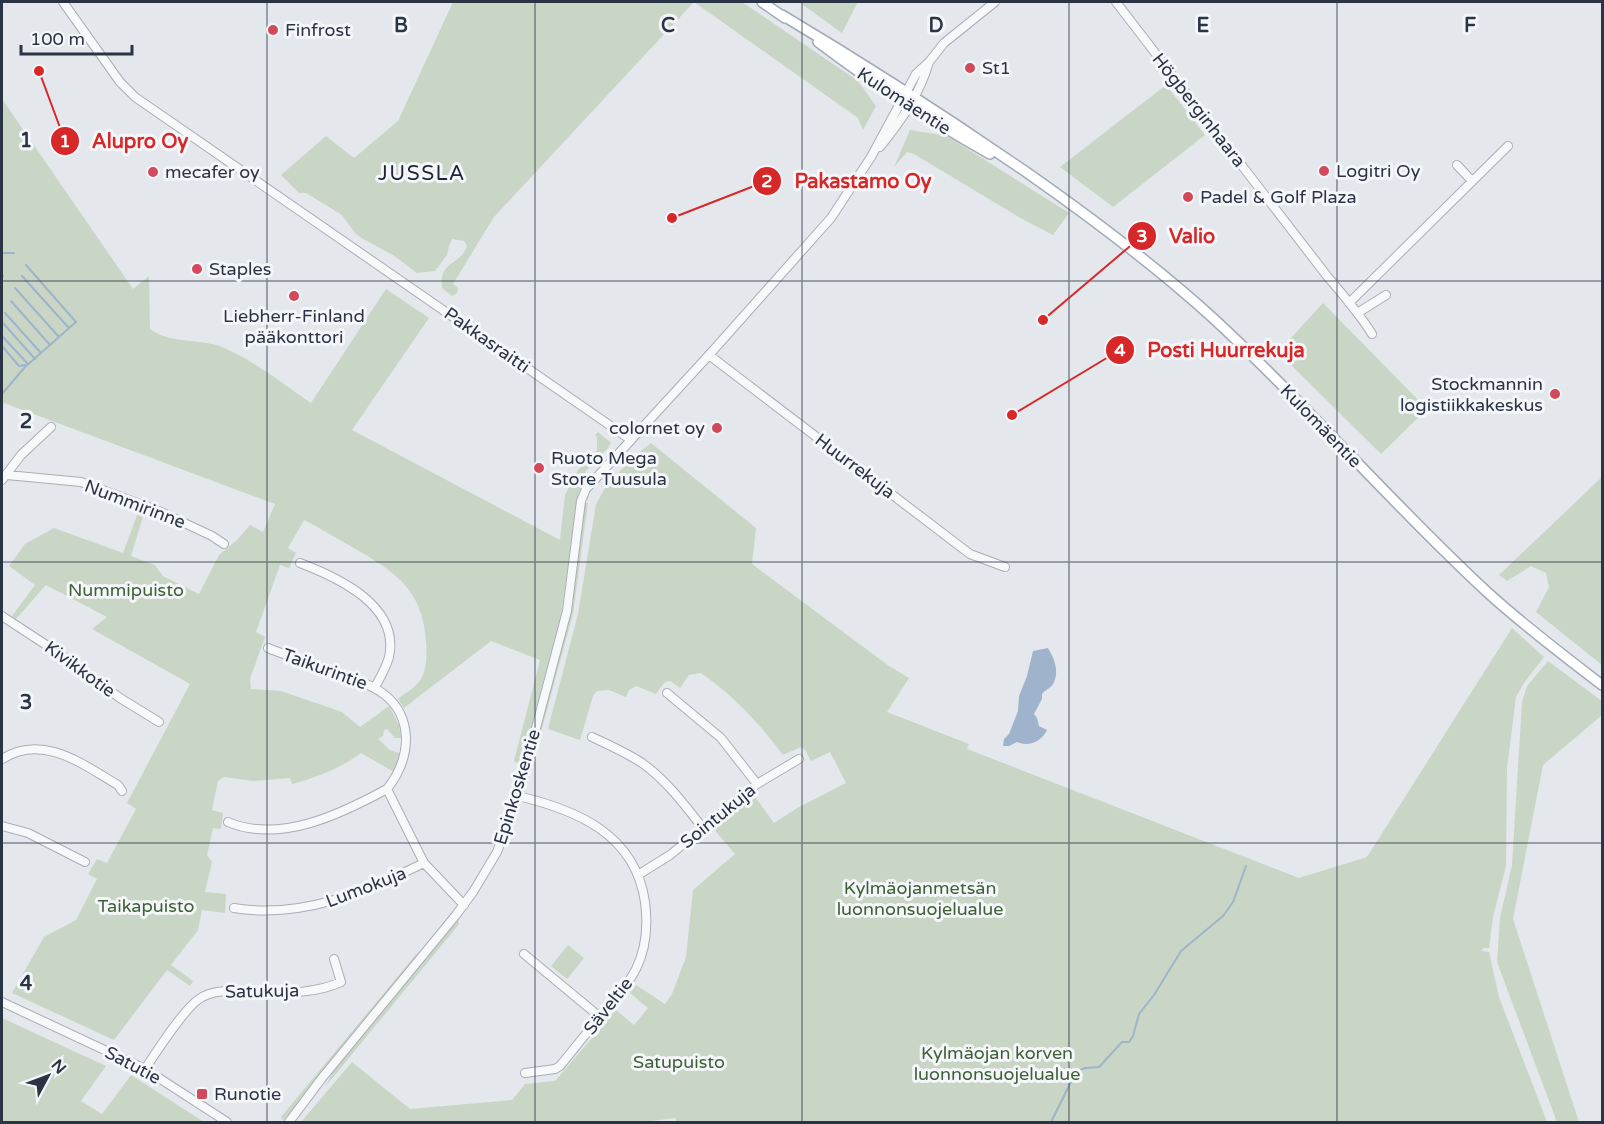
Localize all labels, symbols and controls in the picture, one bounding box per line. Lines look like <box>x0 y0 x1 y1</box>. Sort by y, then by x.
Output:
text: B <box>394 14 408 38</box>
text: C <box>661 14 675 38</box>
text: D <box>928 14 944 38</box>
text: E <box>1197 14 1210 38</box>
text: F <box>1464 14 1476 38</box>
scale bar <box>21 18 132 56</box>
place label: Finfrost <box>285 19 351 41</box>
marker: Finfrost <box>266 23 280 37</box>
text: 100 m <box>30 28 85 50</box>
street label: Högberginhaara <box>1148 49 1250 171</box>
place label: St1 <box>982 57 1011 79</box>
marker: St1 <box>963 61 977 75</box>
street label: Kulomäentie <box>853 62 955 140</box>
callout: Alupro Oy <box>50 122 200 160</box>
text: 1 <box>20 129 32 153</box>
text: 1 <box>59 130 71 152</box>
text: Alupro Oy <box>92 130 188 154</box>
place label: Logitri Oy <box>1336 160 1421 182</box>
place label: mecafer oy <box>165 161 260 183</box>
district label: JUSSLA <box>378 161 466 186</box>
callout: Pakastamo Oy <box>752 162 943 200</box>
marker: Logitri Oy <box>1317 164 1331 178</box>
marker: mecafer oy <box>146 165 160 179</box>
text: 2 <box>761 170 773 192</box>
text: Pakastamo Oy <box>794 170 932 194</box>
place label: Padel & Golf Plaza <box>1200 186 1357 208</box>
marker: Padel & Golf Plaza <box>1181 190 1195 204</box>
callout: Valio <box>1127 217 1227 255</box>
text: 3 <box>1136 225 1148 247</box>
text: Valio <box>1169 225 1215 249</box>
place label: Staples <box>209 258 271 280</box>
marker: Staples <box>190 262 204 276</box>
marker: Liebherr-Finland pääkonttori <box>287 289 301 303</box>
street label: Pakkasraitti <box>440 302 534 378</box>
place label: Liebherr-Finland pääkonttori <box>223 305 365 348</box>
callout: Posti Huurrekuja <box>1105 331 1316 369</box>
text: 4 <box>1114 339 1126 361</box>
text: Posti Huurrekuja <box>1147 339 1305 363</box>
place label: Stockmannin logistiikkakeskus <box>1400 373 1543 416</box>
street label: Kulomäentie <box>1276 380 1366 472</box>
marker: Stockmannin logistiikkakeskus <box>1548 387 1562 401</box>
text: 2 <box>20 410 32 434</box>
place label: colornet oy <box>609 417 705 439</box>
marker: colornet oy <box>710 421 724 435</box>
street label: Huurrekuja <box>811 429 899 503</box>
place label: Ruoto Mega Store Tuusula <box>551 447 667 490</box>
marker: Ruoto Mega Store Tuusula <box>532 461 546 475</box>
street label: Nummirinne <box>81 475 189 533</box>
park label: Nummipuisto <box>68 579 184 601</box>
street label: Kivikkotie <box>40 636 120 702</box>
street label: Taikurintie <box>280 644 370 694</box>
text: 3 <box>20 691 32 715</box>
street label: Epinkoskentie <box>489 727 545 847</box>
street label: Sointukuja <box>676 779 760 853</box>
street label: Lumokuja <box>323 862 409 912</box>
park label: Kylmäojanmetsän luonnonsuojelualue <box>837 877 1003 920</box>
park label: Taikapuisto <box>98 895 195 917</box>
text: 4 <box>20 972 33 996</box>
street label: Säveltie <box>579 973 637 1039</box>
street label: Satukuja <box>225 979 299 1003</box>
street label: Satutie <box>101 1041 165 1089</box>
park label: Kylmäojan korven luonnonsuojelualue <box>914 1042 1080 1085</box>
north arrow <box>18 1046 78 1106</box>
park label: Satupuisto <box>633 1051 725 1073</box>
text: N <box>47 1055 70 1078</box>
place label: Runotie <box>214 1083 281 1105</box>
marker: Runotie <box>195 1087 209 1101</box>

